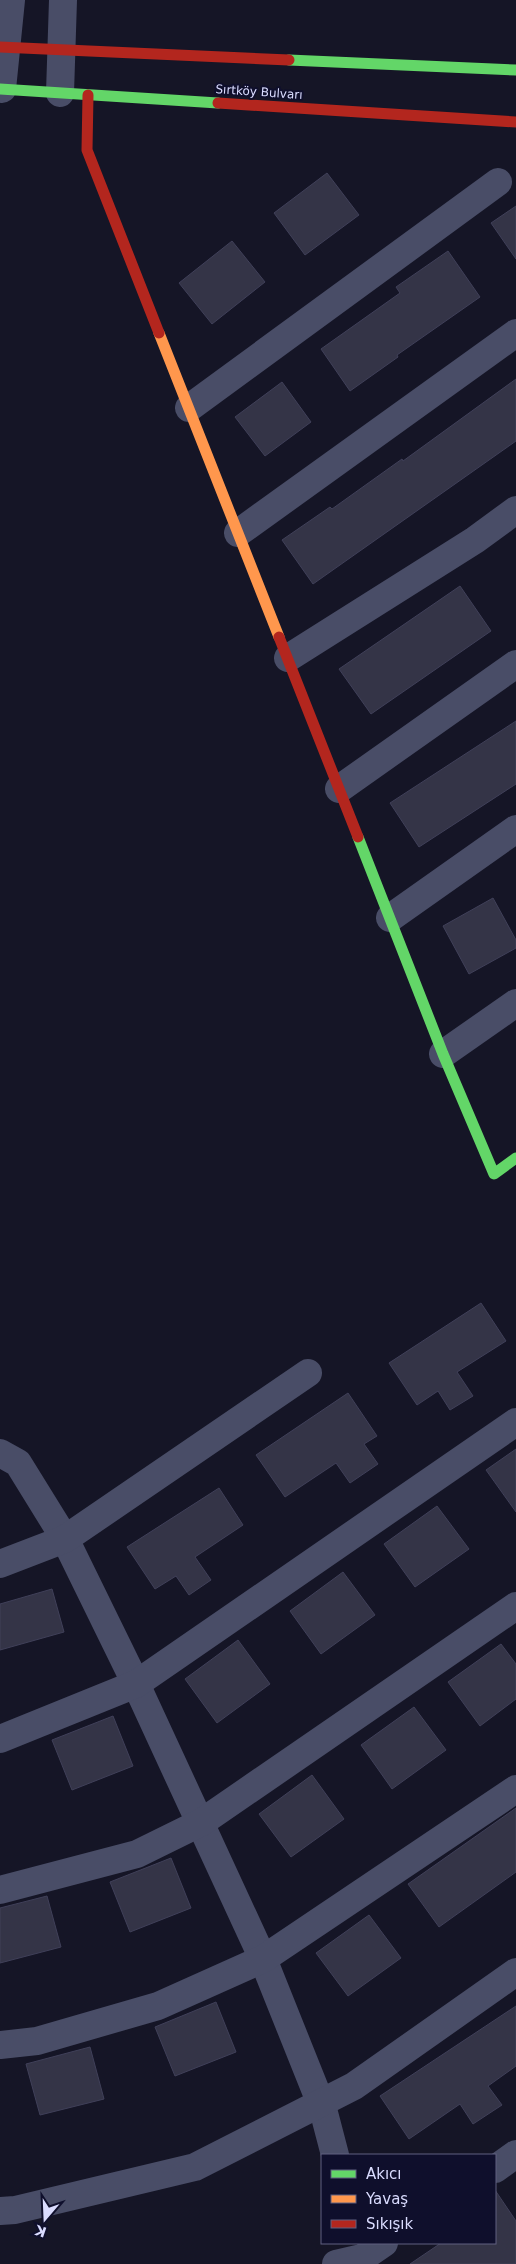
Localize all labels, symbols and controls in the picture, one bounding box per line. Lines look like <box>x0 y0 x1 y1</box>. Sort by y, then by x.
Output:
street label: Sırtköy Bulvarı <box>215 82 303 102</box>
legend <box>321 2154 496 2244</box>
text: Akıcı <box>366 2165 402 2183</box>
text: Yavaş <box>365 2190 408 2208</box>
north arrow <box>20 2194 70 2244</box>
text: Sıkışık <box>366 2215 414 2233</box>
text: K <box>32 2222 49 2241</box>

